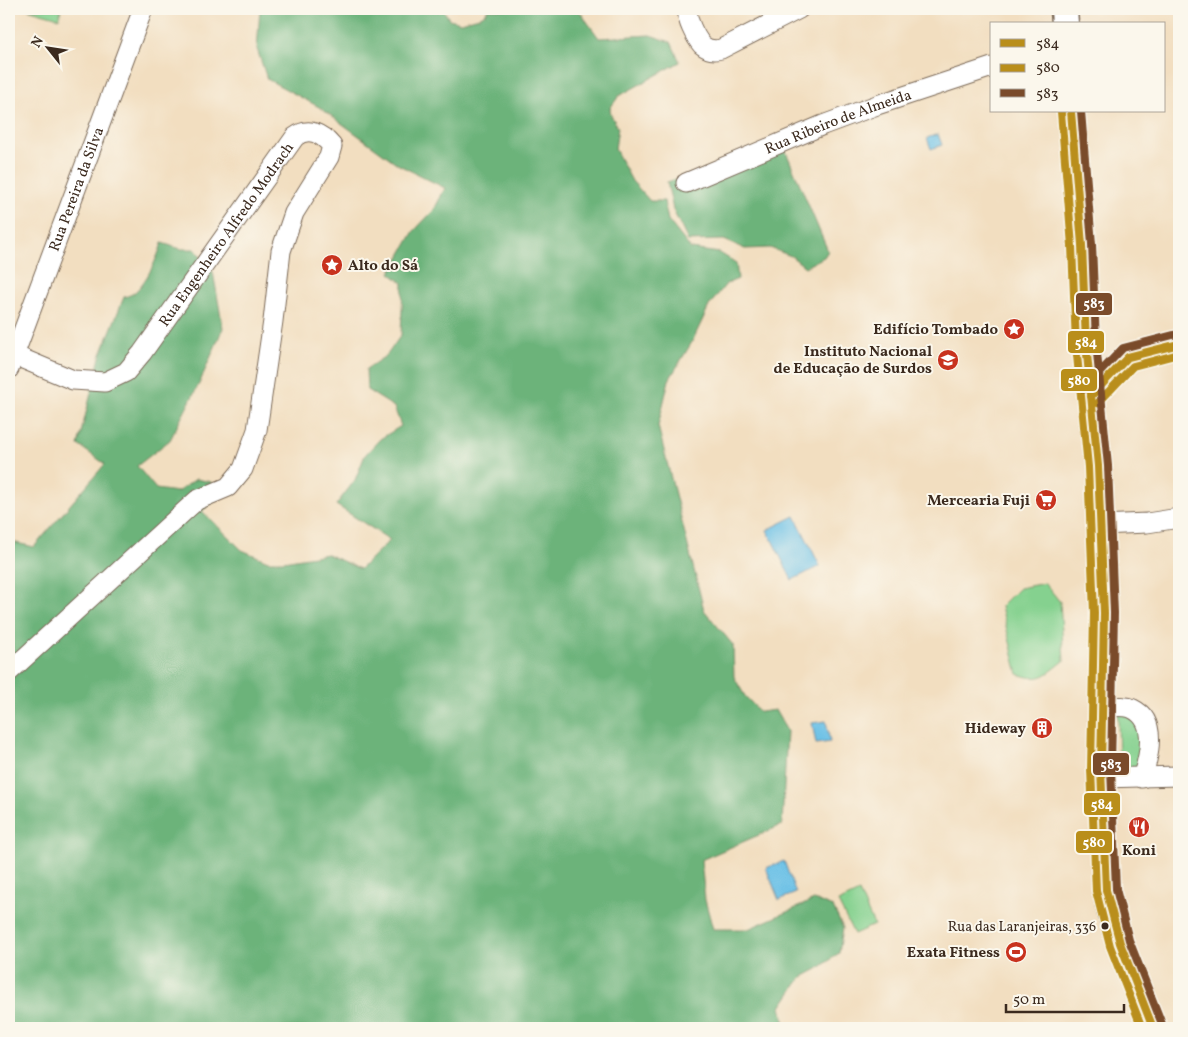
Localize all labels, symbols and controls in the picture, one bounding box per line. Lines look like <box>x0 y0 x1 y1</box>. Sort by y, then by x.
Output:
north arrow <box>22 22 72 72</box>
legend <box>990 22 1166 112</box>
text: N <box>27 33 49 51</box>
text: 584 <box>1036 34 1059 55</box>
text: 580 <box>1036 58 1060 79</box>
text: 583 <box>1036 84 1059 105</box>
street label: Rua Ribeiro de Almeida <box>762 85 914 160</box>
street label: Rua Pereira da Silva <box>45 124 110 255</box>
street label: Rua Engenheiro Alfredo Modrach <box>155 139 300 332</box>
place icon: Alto do Sá <box>320 253 344 277</box>
place label: Alto do Sá <box>348 256 418 277</box>
line badge: 583 <box>1075 292 1113 316</box>
text: 583 <box>1083 295 1105 314</box>
place icon: Edifício Tombado <box>1002 317 1026 341</box>
place label: Edifício Tombado <box>873 320 998 341</box>
line badge: 584 <box>1067 330 1105 354</box>
text: 584 <box>1075 334 1098 353</box>
place label: Instituto Nacional de Educação de Surdos <box>774 342 932 380</box>
school or university icon: Instituto Nacional de Educação de Surdos <box>936 348 960 372</box>
line badge: 580 <box>1060 368 1098 392</box>
text: 580 <box>1068 372 1091 391</box>
supermarket icon: Mercearia Fuji <box>1034 488 1058 512</box>
place label: Mercearia Fuji <box>927 491 1030 512</box>
building icon: Hideway <box>1030 716 1054 740</box>
place label: Hideway <box>965 719 1027 740</box>
line badge: 583 <box>1092 752 1130 776</box>
text: 583 <box>1100 756 1122 775</box>
line badge: 584 <box>1083 792 1121 816</box>
text: 584 <box>1091 796 1114 815</box>
restaurant icon: Koni <box>1127 815 1151 839</box>
line badge: 580 <box>1075 830 1113 854</box>
text: 580 <box>1083 834 1106 853</box>
place label: Koni <box>1122 841 1156 862</box>
place label: Rua das Laranjeiras, 336 <box>948 918 1096 937</box>
marker: Rua das Laranjeiras, 336 <box>1100 921 1110 931</box>
sports icon: Exata Fitness <box>1004 940 1028 964</box>
place label: Exata Fitness <box>907 943 1000 964</box>
scale bar <box>1006 982 1123 1014</box>
text: 50 m <box>1013 990 1045 1011</box>

